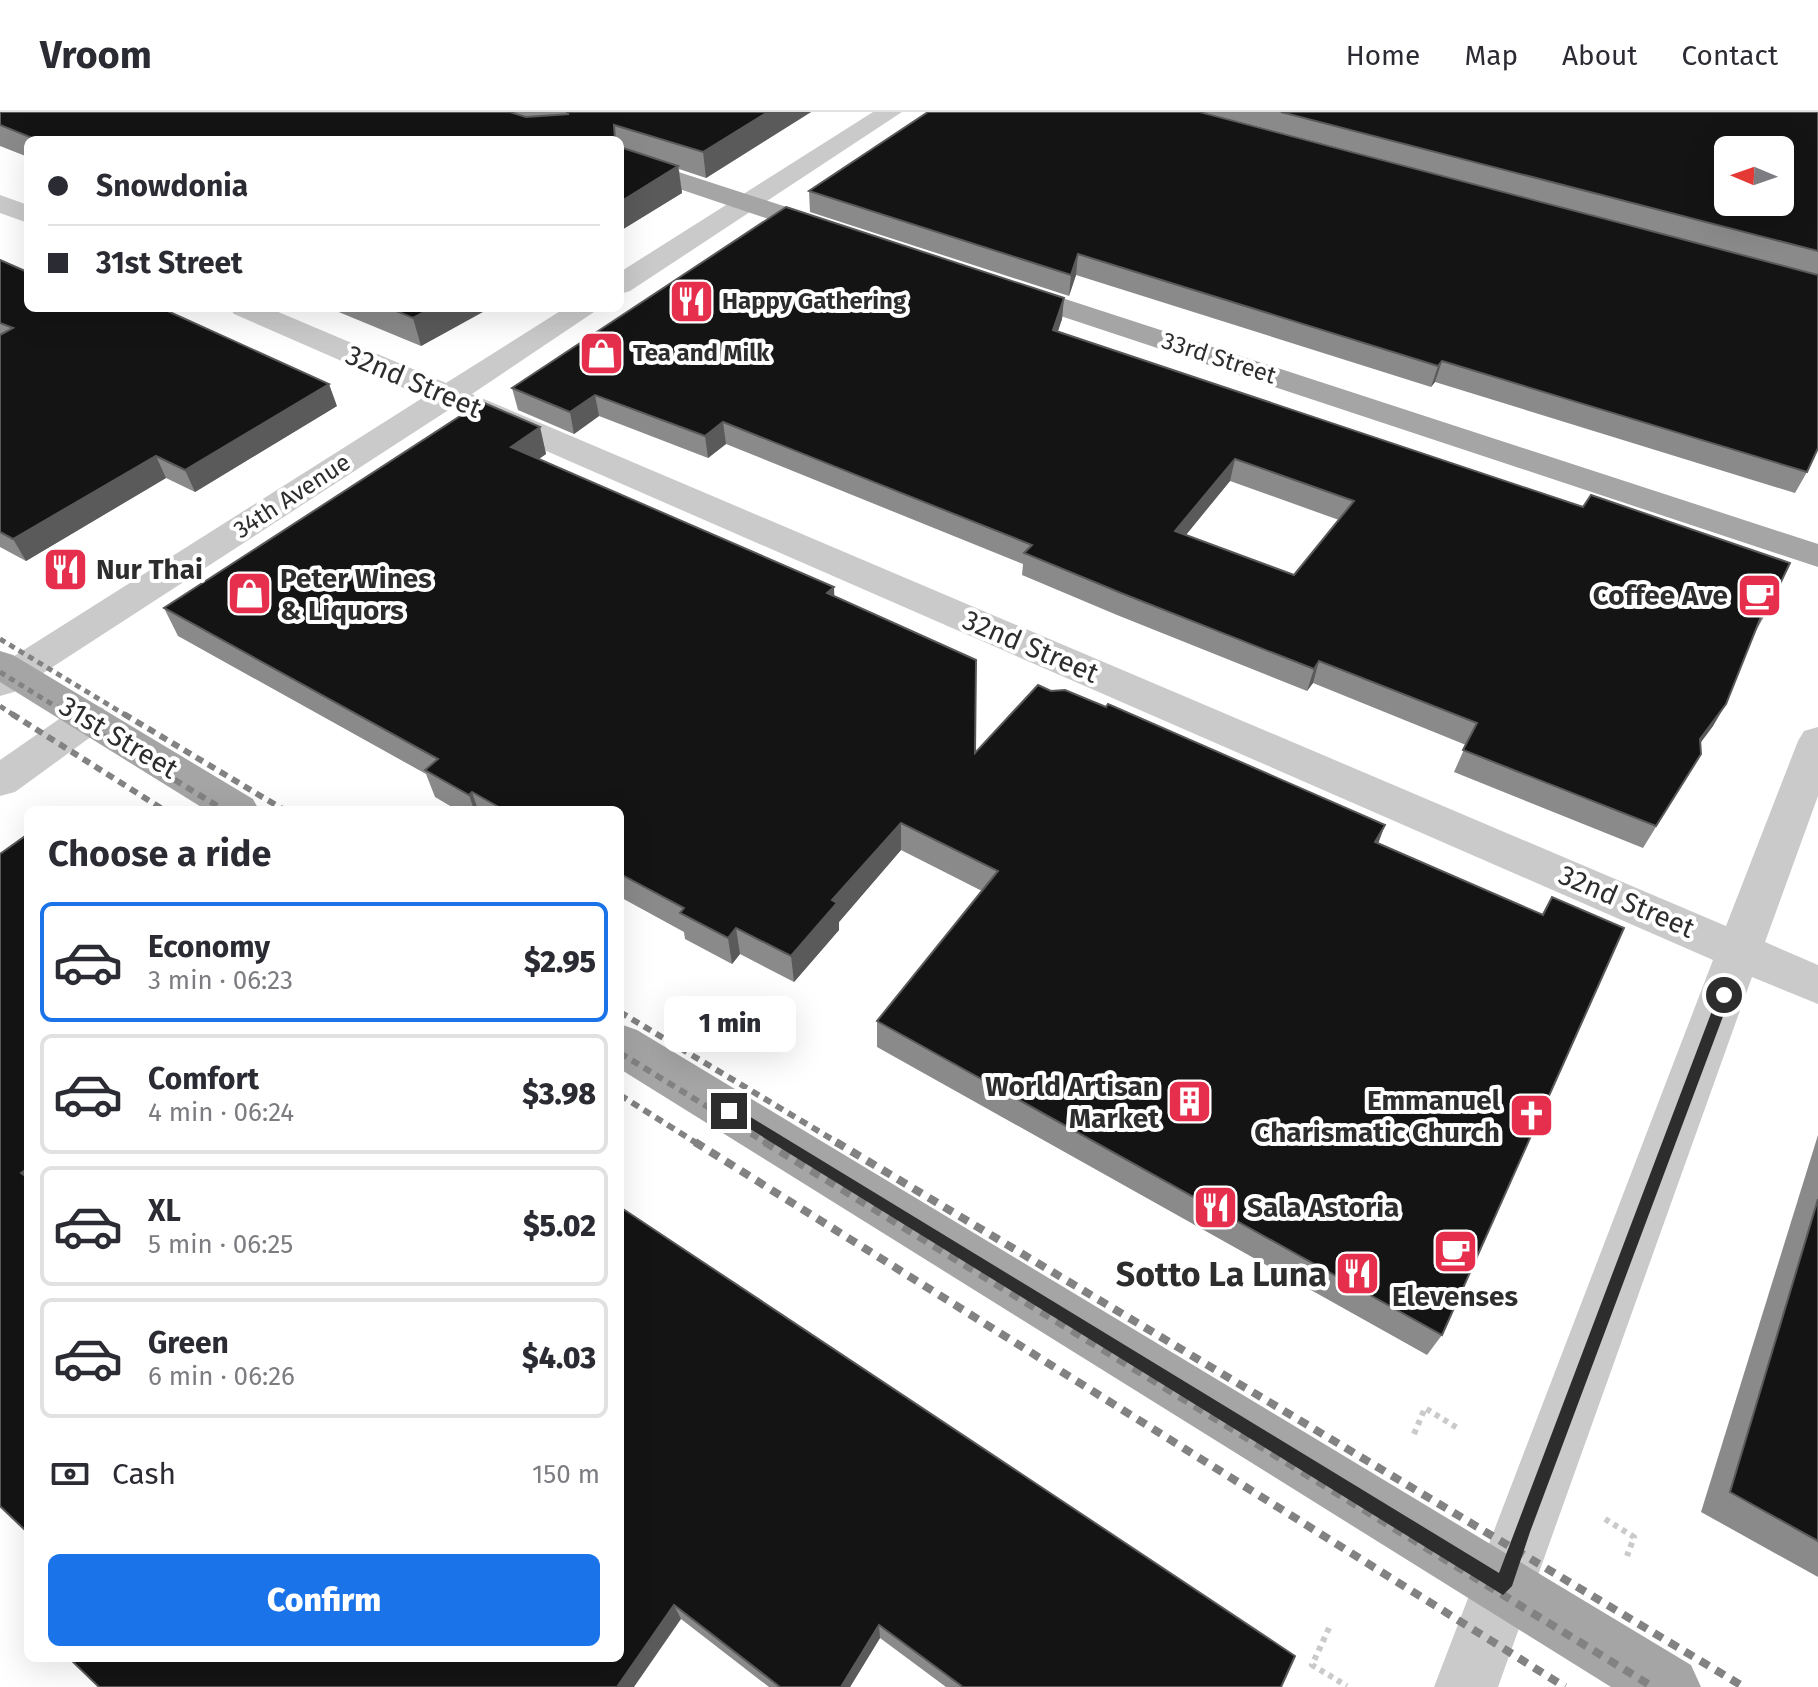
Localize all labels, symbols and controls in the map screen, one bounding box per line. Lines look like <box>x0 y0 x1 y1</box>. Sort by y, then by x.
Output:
text: Vroom <box>40 32 152 78</box>
text: Home <box>1346 39 1420 72</box>
text: Map <box>1464 39 1518 72</box>
text: About <box>1562 39 1637 72</box>
text: Contact <box>1681 39 1778 72</box>
north arrow <box>1714 136 1794 216</box>
map controls <box>1714 136 1794 216</box>
text: Snowdonia <box>96 168 248 204</box>
text: 31st Street <box>96 245 243 281</box>
restaurant icon: Happy Gathering <box>667 277 715 325</box>
place label: Happy Gathering <box>722 287 907 315</box>
street label: 33rd Street <box>1158 326 1280 390</box>
shop icon: Tea and Milk <box>578 329 626 377</box>
street label: 32nd Street <box>341 338 487 425</box>
place label: Tea and Milk <box>633 339 770 367</box>
street label: 34th Avenue <box>228 448 356 544</box>
restaurant icon: Nur Thai <box>41 545 89 593</box>
place label: Nur Thai <box>96 553 203 586</box>
place label: Peter Wines & Liquors <box>280 562 432 627</box>
shop icon: Peter Wines & Liquors <box>225 570 273 618</box>
cafe icon: Coffee Ave <box>1735 571 1783 619</box>
place label: Coffee Ave <box>1593 579 1728 612</box>
street label: 32nd Street <box>958 603 1104 690</box>
street label: 31st Street <box>54 689 185 786</box>
text: Choose a ride <box>48 832 271 876</box>
street label: 32nd Street <box>1554 858 1700 945</box>
icon: car <box>52 926 124 998</box>
text: Economy <box>148 929 270 965</box>
text: $2.95 <box>524 944 596 980</box>
text: 3 min · 06:23 <box>148 965 293 996</box>
route start <box>1706 977 1742 1013</box>
callout: 1 min <box>663 995 795 1051</box>
text: 1 min <box>699 1008 761 1039</box>
icon: car <box>52 1058 124 1130</box>
text: Comfort <box>148 1061 259 1097</box>
place label: World Artisan Market <box>985 1070 1160 1135</box>
text: $3.98 <box>522 1076 596 1112</box>
building icon: World Artisan Market <box>1166 1078 1214 1126</box>
place label: Emmanuel Charismatic Church <box>1254 1084 1501 1149</box>
church icon: Emmanuel Charismatic Church <box>1507 1092 1555 1140</box>
route end <box>711 1093 747 1129</box>
text: 4 min · 06:24 <box>148 1097 294 1128</box>
restaurant icon: Sala Astoria <box>1192 1183 1240 1231</box>
icon: car <box>52 1190 124 1262</box>
place label: Sala Astoria <box>1247 1191 1399 1224</box>
text: XL <box>148 1193 181 1229</box>
text: $5.02 <box>523 1208 596 1244</box>
cafe icon: Elevenses <box>1431 1228 1479 1276</box>
text: 5 min · 06:25 <box>148 1229 293 1260</box>
restaurant icon: Sotto La Luna <box>1334 1250 1382 1298</box>
place label: Sotto La Luna <box>1116 1254 1327 1295</box>
place label: Elevenses <box>1392 1280 1518 1313</box>
icon: car <box>52 1322 124 1394</box>
text: Green <box>148 1325 229 1361</box>
text: $4.03 <box>522 1340 596 1376</box>
text: 6 min · 06:26 <box>148 1361 295 1392</box>
icon: cash <box>48 1452 92 1496</box>
text: Cash <box>112 1456 176 1492</box>
text: 150 m <box>532 1459 600 1490</box>
button: Confirm <box>48 1554 600 1646</box>

